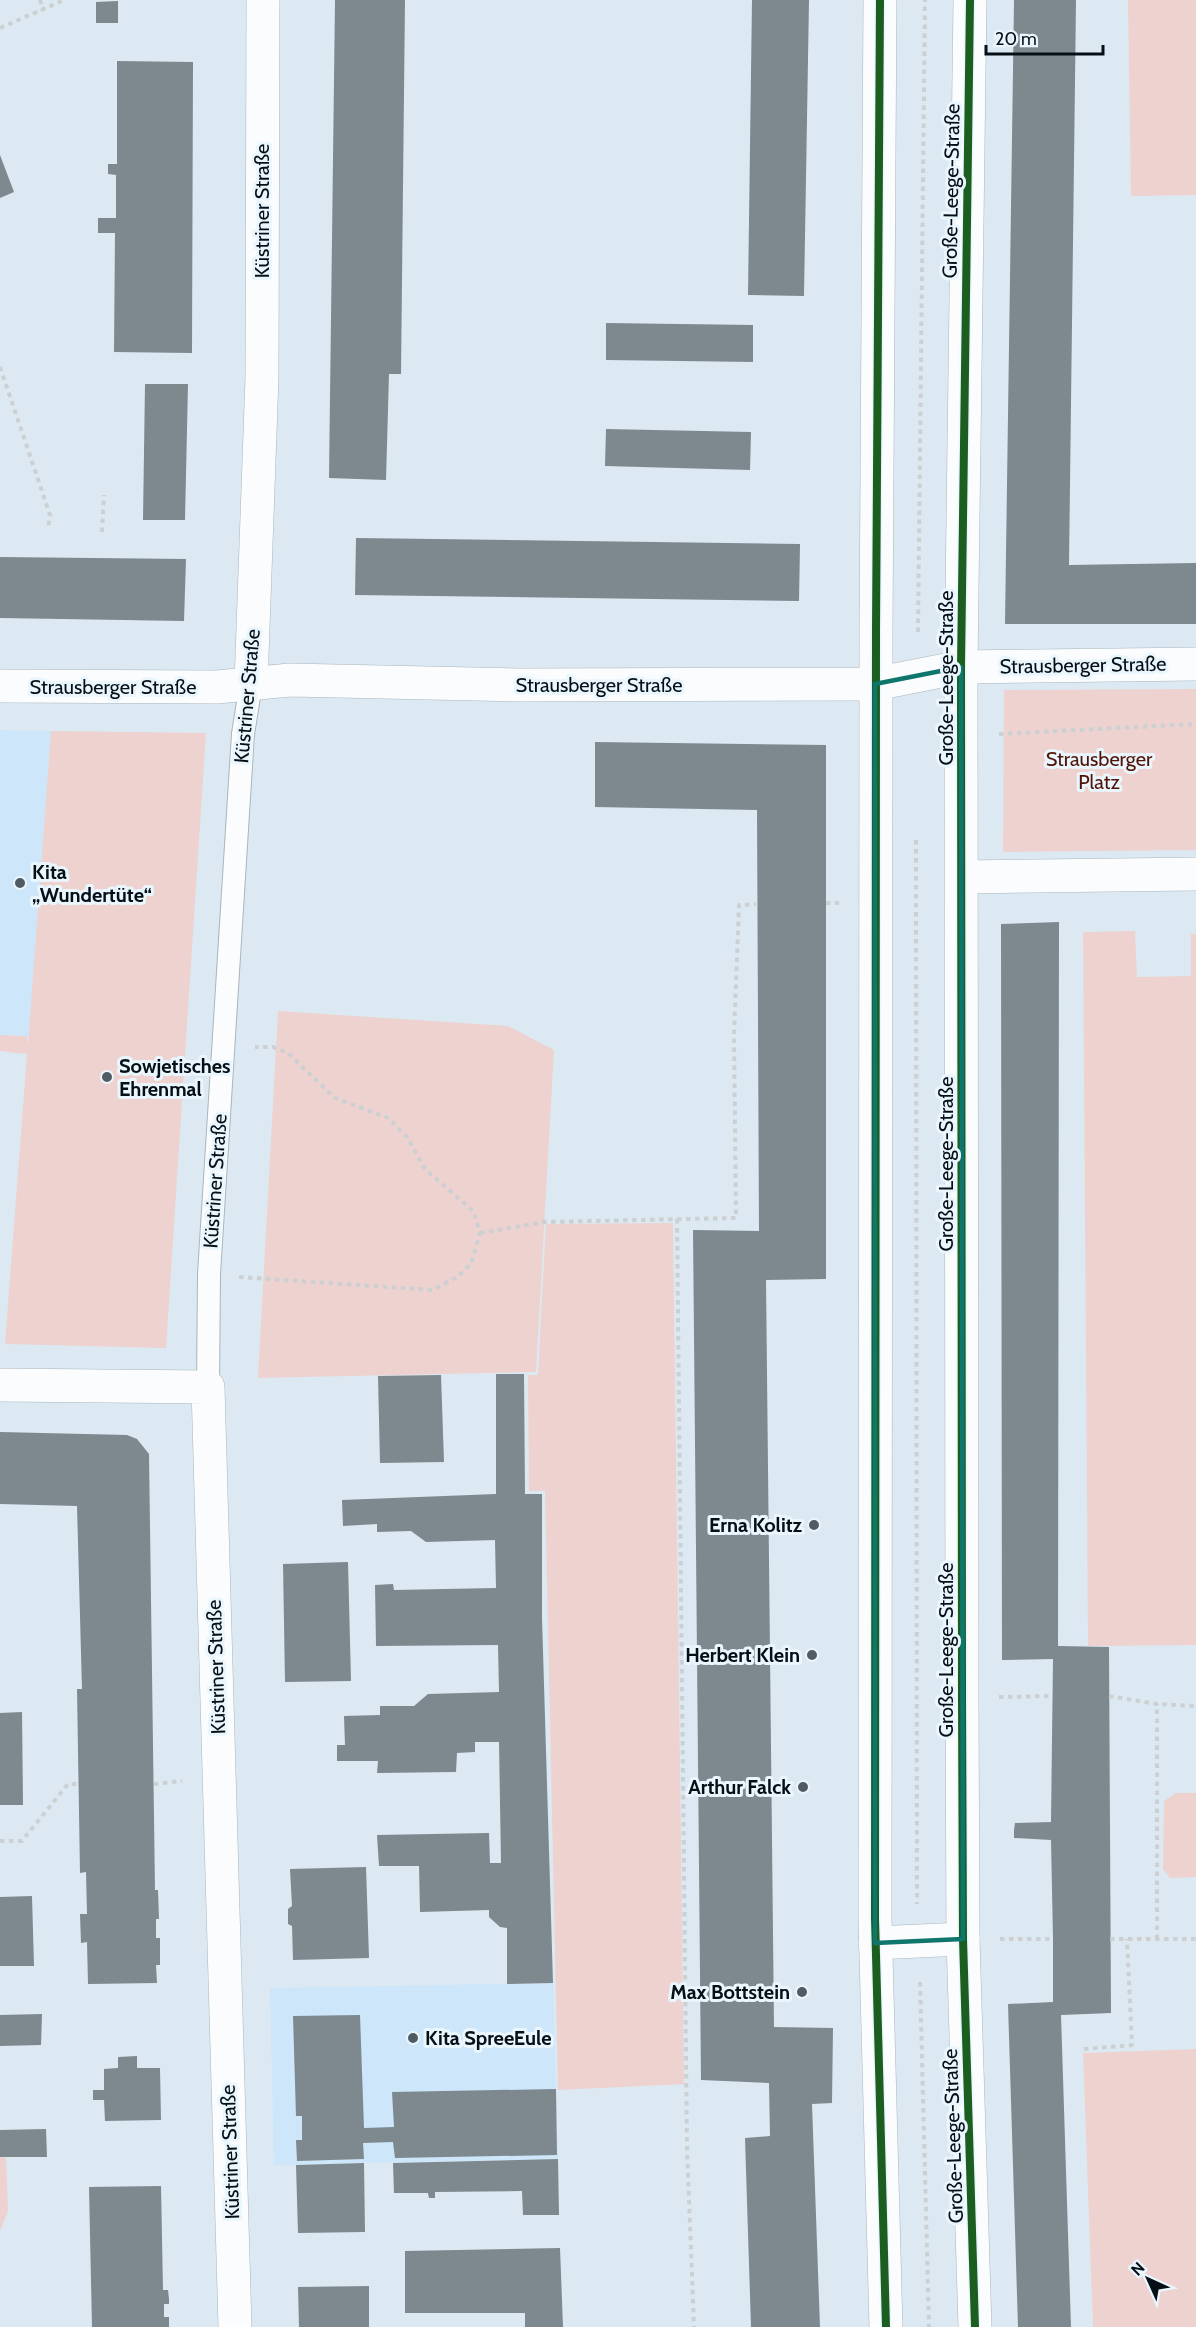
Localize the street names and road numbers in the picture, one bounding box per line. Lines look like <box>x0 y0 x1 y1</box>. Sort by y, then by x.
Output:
street label: Große-Leege-Straße <box>937 103 965 279</box>
street label: Küstriner Straße <box>250 144 274 278</box>
street label: Große-Leege-Straße <box>934 591 958 765</box>
street label: Küstriner Straße <box>229 628 265 764</box>
street label: Strausberger Straße <box>999 652 1167 678</box>
street label: Strausberger Straße <box>516 673 682 697</box>
street label: Strausberger Straße <box>30 675 196 699</box>
street label: Große-Leege-Straße <box>934 1077 958 1251</box>
street label: Küstriner Straße <box>198 1113 232 1249</box>
street label: Große-Leege-Straße <box>934 1563 958 1737</box>
street label: Küstriner Straße <box>202 1599 230 1735</box>
street label: Große-Leege-Straße <box>938 2048 968 2224</box>
street label: Küstriner Straße <box>216 2084 244 2220</box>

